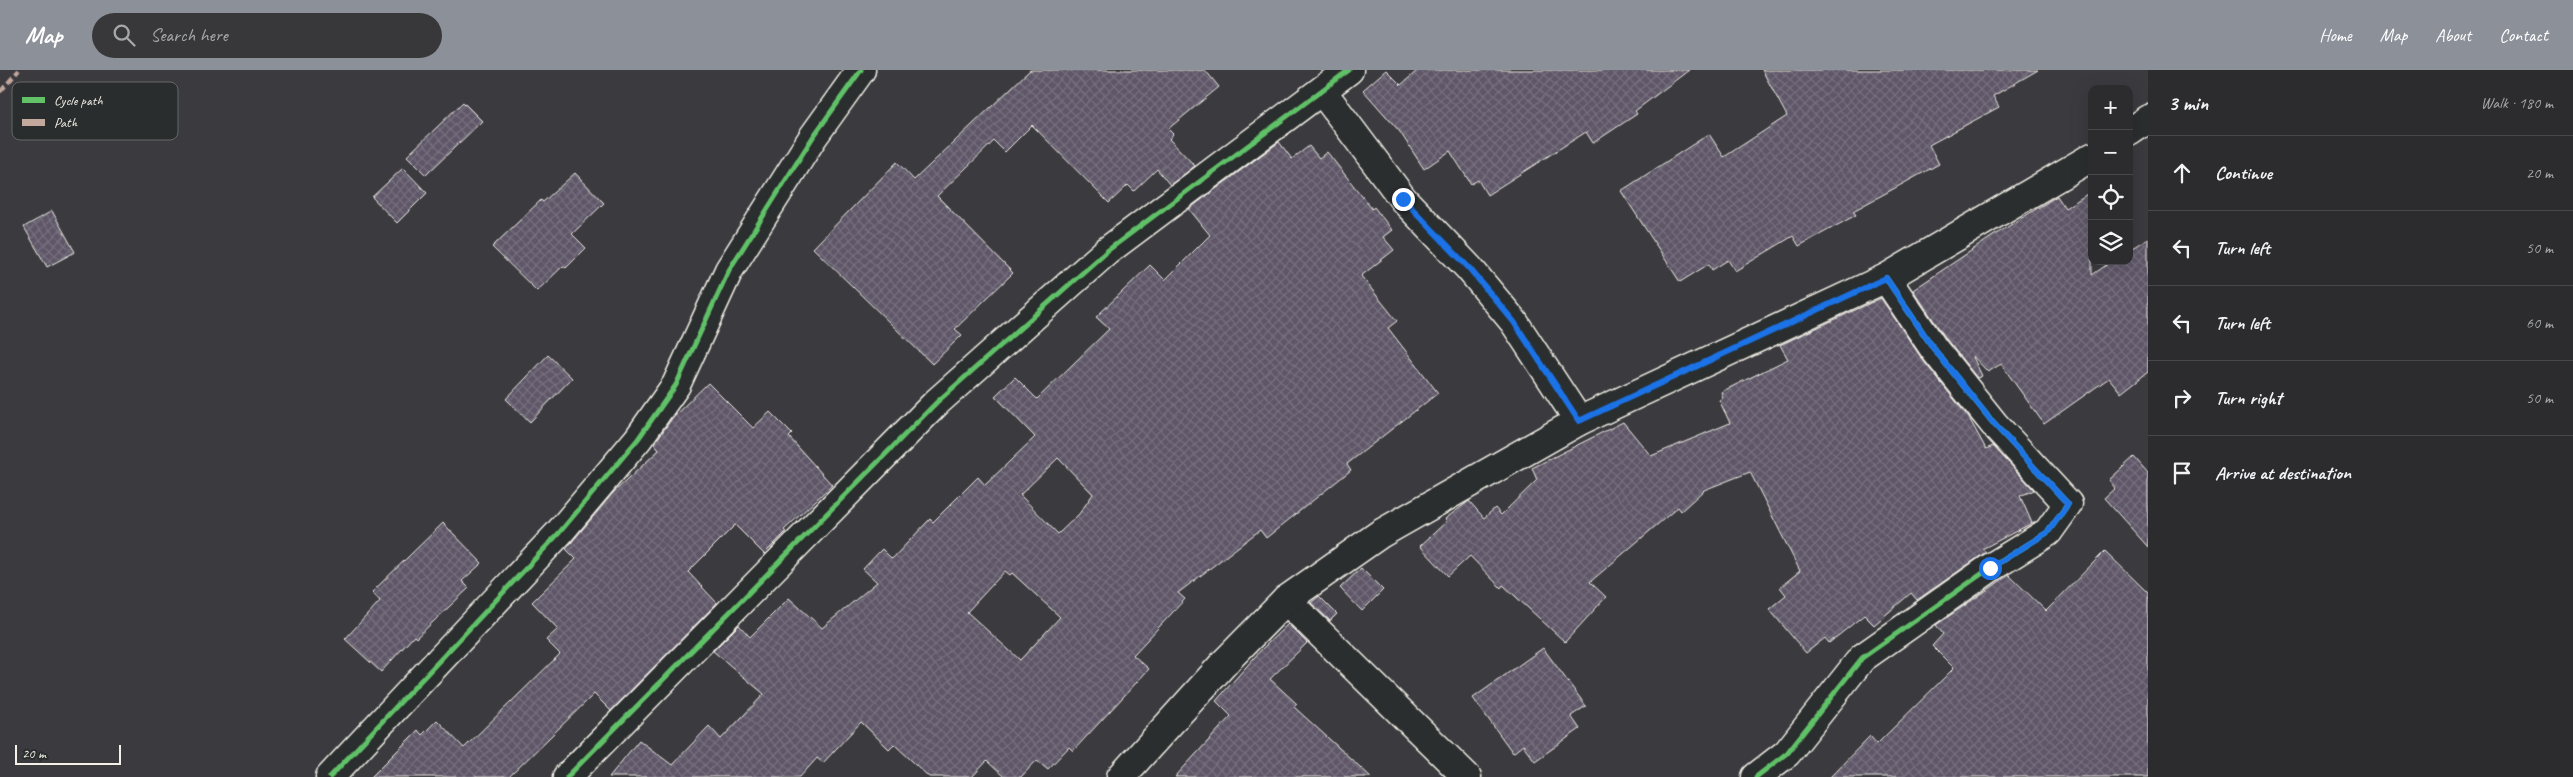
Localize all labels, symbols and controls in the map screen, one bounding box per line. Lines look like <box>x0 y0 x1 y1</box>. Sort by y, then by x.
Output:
search box <box>92 13 442 58</box>
text: Map <box>25 20 62 50</box>
icon: search <box>110 21 138 49</box>
text: Search here <box>150 23 228 47</box>
text: Home <box>2319 24 2352 46</box>
text: Map <box>2380 24 2407 46</box>
text: About <box>2435 24 2471 46</box>
text: Contact <box>2499 24 2548 46</box>
legend <box>12 82 178 140</box>
map controls <box>2088 85 2133 265</box>
button: + <box>2088 85 2133 130</box>
text: 3 min <box>2168 90 2208 116</box>
text: Cycle path <box>54 92 103 109</box>
text: Walk · 180 m <box>2481 93 2553 113</box>
text: Path <box>54 114 78 131</box>
button: − <box>2088 130 2133 175</box>
icon: ahead <box>2168 159 2196 187</box>
text: Continue <box>2215 161 2272 185</box>
text: 20 m <box>2526 163 2553 183</box>
button: locate <box>2088 175 2133 220</box>
route end <box>1392 188 1415 211</box>
button: layers <box>2088 220 2133 265</box>
icon: left <box>2168 234 2196 262</box>
text: Turn left <box>2215 236 2270 260</box>
text: 50 m <box>2526 238 2553 258</box>
icon: left <box>2168 309 2196 337</box>
text: Turn left <box>2215 311 2270 335</box>
text: 60 m <box>2526 313 2553 333</box>
icon: right <box>2168 384 2196 412</box>
text: Turn right <box>2215 386 2282 410</box>
text: 50 m <box>2526 388 2553 408</box>
icon: arrive <box>2168 459 2196 487</box>
text: Arrive at destination <box>2215 461 2351 485</box>
route start <box>1979 557 2002 580</box>
scale bar <box>15 742 121 765</box>
text: 20 m <box>22 745 46 762</box>

